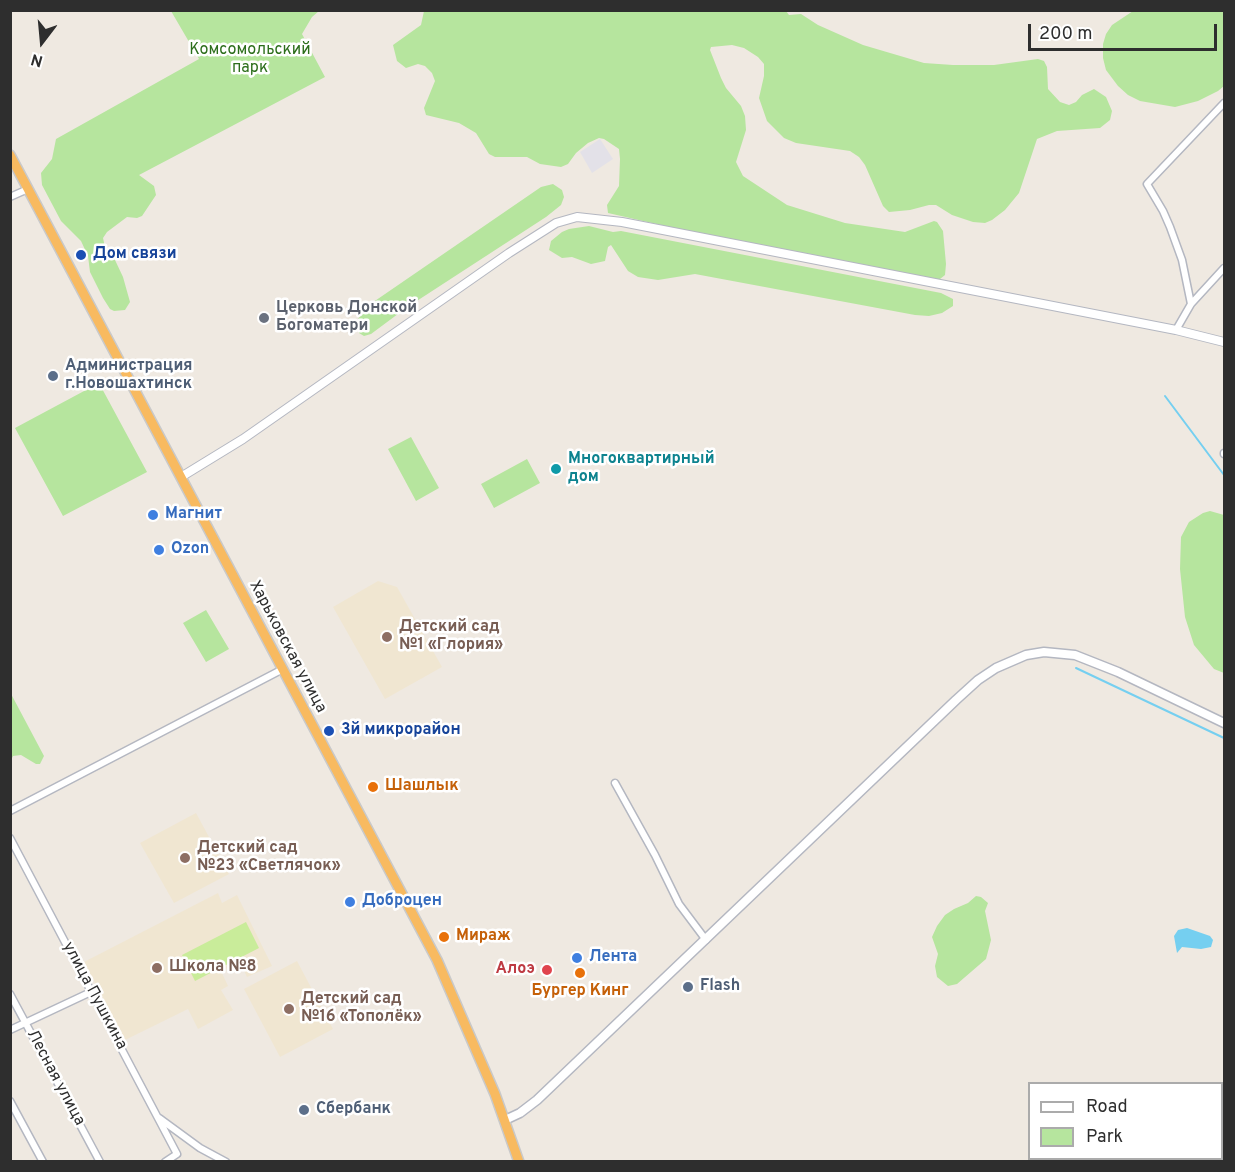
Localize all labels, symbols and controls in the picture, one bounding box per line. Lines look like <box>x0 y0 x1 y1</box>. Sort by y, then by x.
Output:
north arrow <box>12 12 72 72</box>
scale bar <box>1031 12 1220 50</box>
text: 200 m <box>1039 23 1092 46</box>
park label: Комсомольский парк <box>189 41 311 79</box>
text: N <box>29 48 45 71</box>
place label: Дом связи <box>93 245 177 265</box>
marker: Дом связи <box>74 248 88 262</box>
place label: Церковь Донской Богоматери <box>276 299 417 337</box>
marker: Церковь Донской Богоматери <box>257 311 271 325</box>
place label: Администрация г.Новошахтинск <box>65 357 193 395</box>
marker: Администрация г.Новошахтинск <box>46 369 60 383</box>
place label: Многоквартирный дом <box>568 450 715 488</box>
marker: Многоквартирный дом <box>549 462 563 476</box>
place label: Магнит <box>165 505 222 525</box>
marker: Магнит <box>146 508 160 522</box>
place label: Ozon <box>171 540 209 560</box>
marker: Ozon <box>152 543 166 557</box>
street label: Харьковская улица <box>244 578 330 716</box>
place label: Детский сад №1 «Глория» <box>399 618 503 656</box>
marker: Детский сад №1 «Глория» <box>380 630 394 644</box>
place label: 3й микрорайон <box>341 721 461 741</box>
marker: 3й микрорайон <box>322 724 336 738</box>
place label: Шашлык <box>385 777 459 797</box>
marker: Шашлык <box>366 780 380 794</box>
place label: Детский сад №23 «Светлячок» <box>197 839 341 877</box>
marker: Детский сад №23 «Светлячок» <box>178 851 192 865</box>
place label: Доброцен <box>362 892 442 912</box>
marker: Доброцен <box>343 895 357 909</box>
place label: Мираж <box>456 927 511 947</box>
marker: Мираж <box>437 930 451 944</box>
street label: улица Пушкина <box>58 939 130 1053</box>
place label: Лента <box>589 948 637 968</box>
marker: Лента <box>570 951 584 965</box>
place label: Школа №8 <box>169 958 257 978</box>
place label: Алоэ <box>496 960 535 980</box>
marker: Школа №8 <box>150 961 164 975</box>
marker: Алоэ <box>540 963 554 977</box>
marker: Бургер Кинг <box>573 966 587 980</box>
place label: Flash <box>700 977 740 997</box>
marker: Flash <box>681 980 695 994</box>
place label: Бургер Кинг <box>531 982 629 1002</box>
place label: Детский сад №16 «Тополёк» <box>301 990 422 1028</box>
marker: Детский сад №16 «Тополёк» <box>282 1002 296 1016</box>
street label: Лесная улица <box>22 1027 88 1129</box>
legend <box>1028 1082 1223 1160</box>
text: Road <box>1086 1096 1128 1119</box>
place label: Сбербанк <box>316 1100 391 1120</box>
marker: Сбербанк <box>297 1103 311 1117</box>
text: Park <box>1086 1126 1123 1149</box>

